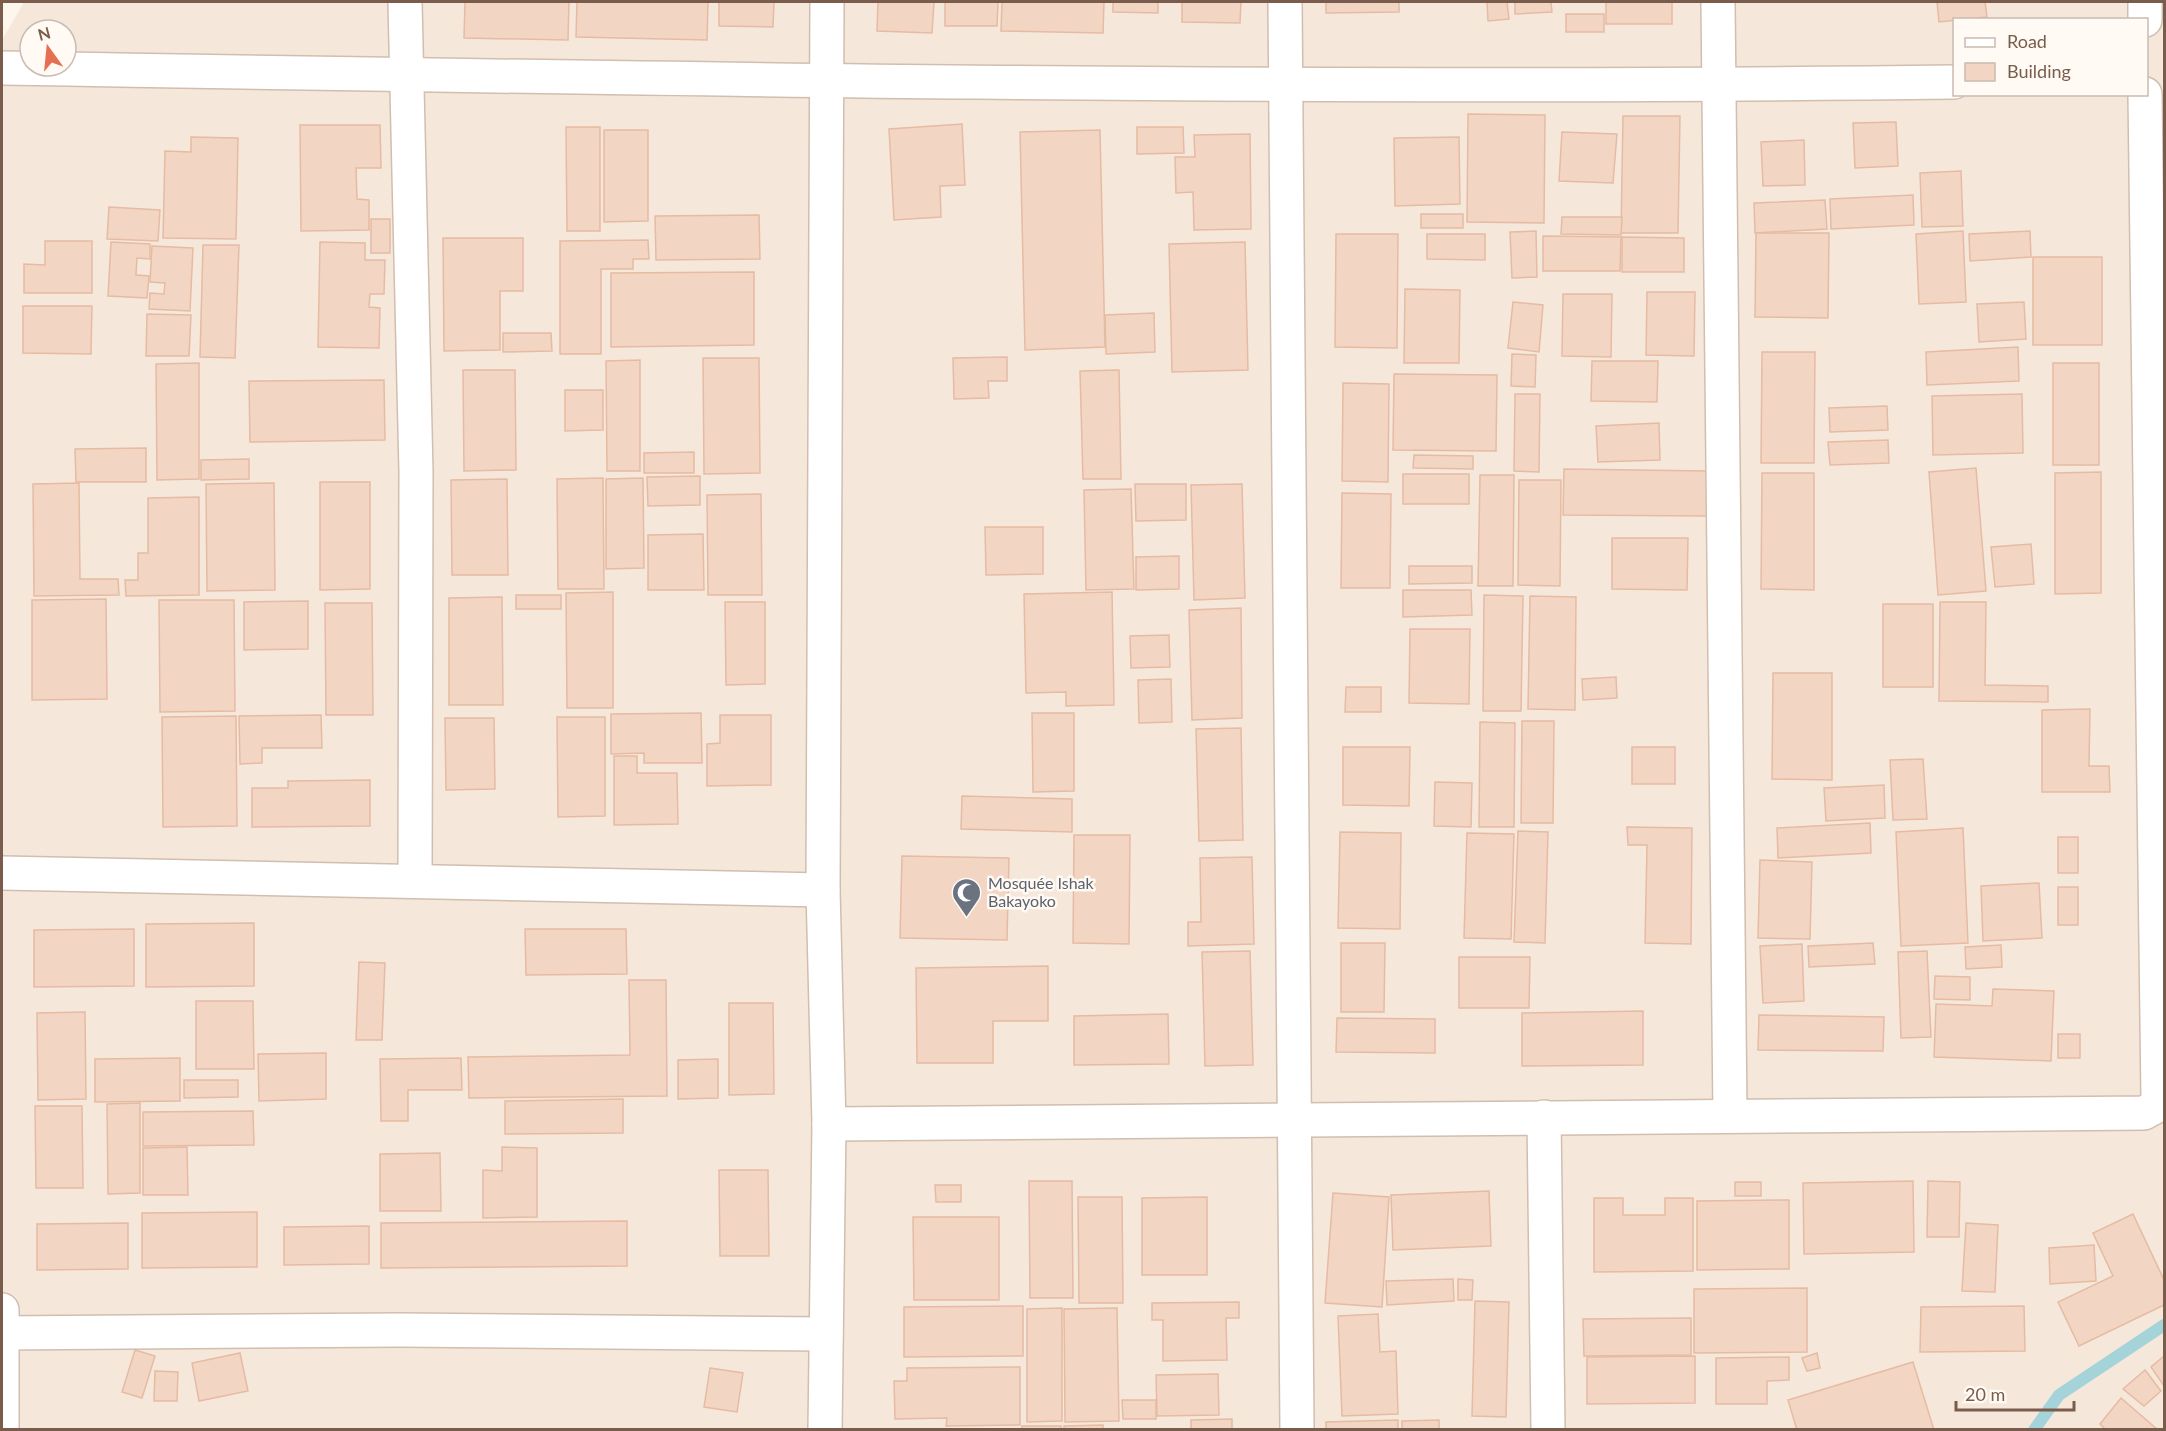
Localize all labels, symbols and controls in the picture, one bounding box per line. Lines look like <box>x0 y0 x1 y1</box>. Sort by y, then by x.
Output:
north arrow <box>18 18 78 78</box>
legend <box>1953 18 2148 96</box>
text: N <box>36 22 52 44</box>
text: Road <box>2007 30 2047 52</box>
text: Building <box>2007 60 2071 82</box>
place label: Mosquée Ishak Bakayoko <box>988 873 1095 910</box>
mosque icon: Mosquée Ishak Bakayoko <box>951 876 983 918</box>
scale bar <box>1956 1374 2074 1412</box>
text: 20 m <box>1965 1383 2005 1405</box>

